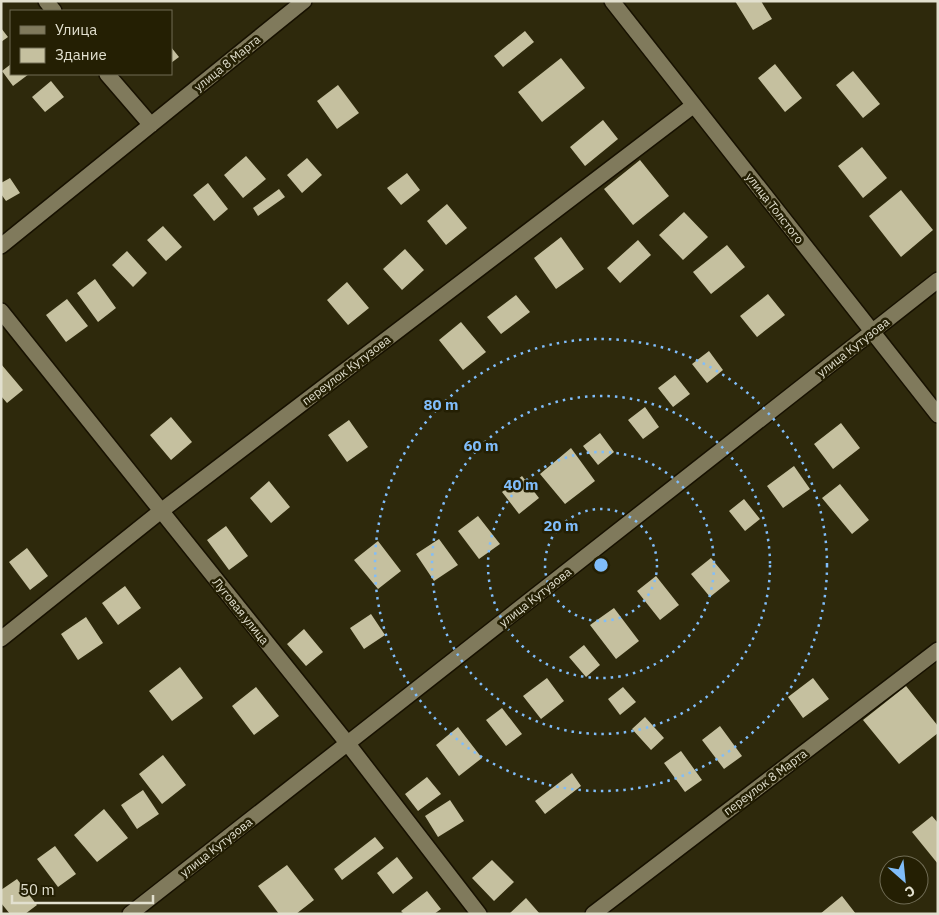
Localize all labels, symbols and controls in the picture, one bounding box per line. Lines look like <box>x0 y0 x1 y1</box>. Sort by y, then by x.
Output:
legend <box>10 10 172 75</box>
text: Улица <box>55 20 97 39</box>
street label: улица 8 Марта <box>191 31 264 94</box>
text: Здание <box>55 45 107 64</box>
street label: улица Толстого <box>743 170 807 247</box>
street label: улица Кутузова <box>814 314 892 380</box>
street label: переулок Кутузова <box>299 331 394 408</box>
text: 80 m <box>424 395 458 414</box>
text: 60 m <box>464 436 498 455</box>
text: 40 m <box>504 475 538 494</box>
text: 20 m <box>544 516 578 535</box>
centre of rings <box>592 556 610 574</box>
street label: улица Кутузова <box>496 564 574 630</box>
street label: Луговая улица <box>210 575 273 648</box>
street label: переулок 8 Марта <box>720 745 810 818</box>
street label: улица Кутузова <box>177 814 255 880</box>
north arrow <box>879 855 929 905</box>
scale bar <box>12 872 154 904</box>
text: 50 m <box>20 880 55 899</box>
text: С <box>902 881 918 902</box>

